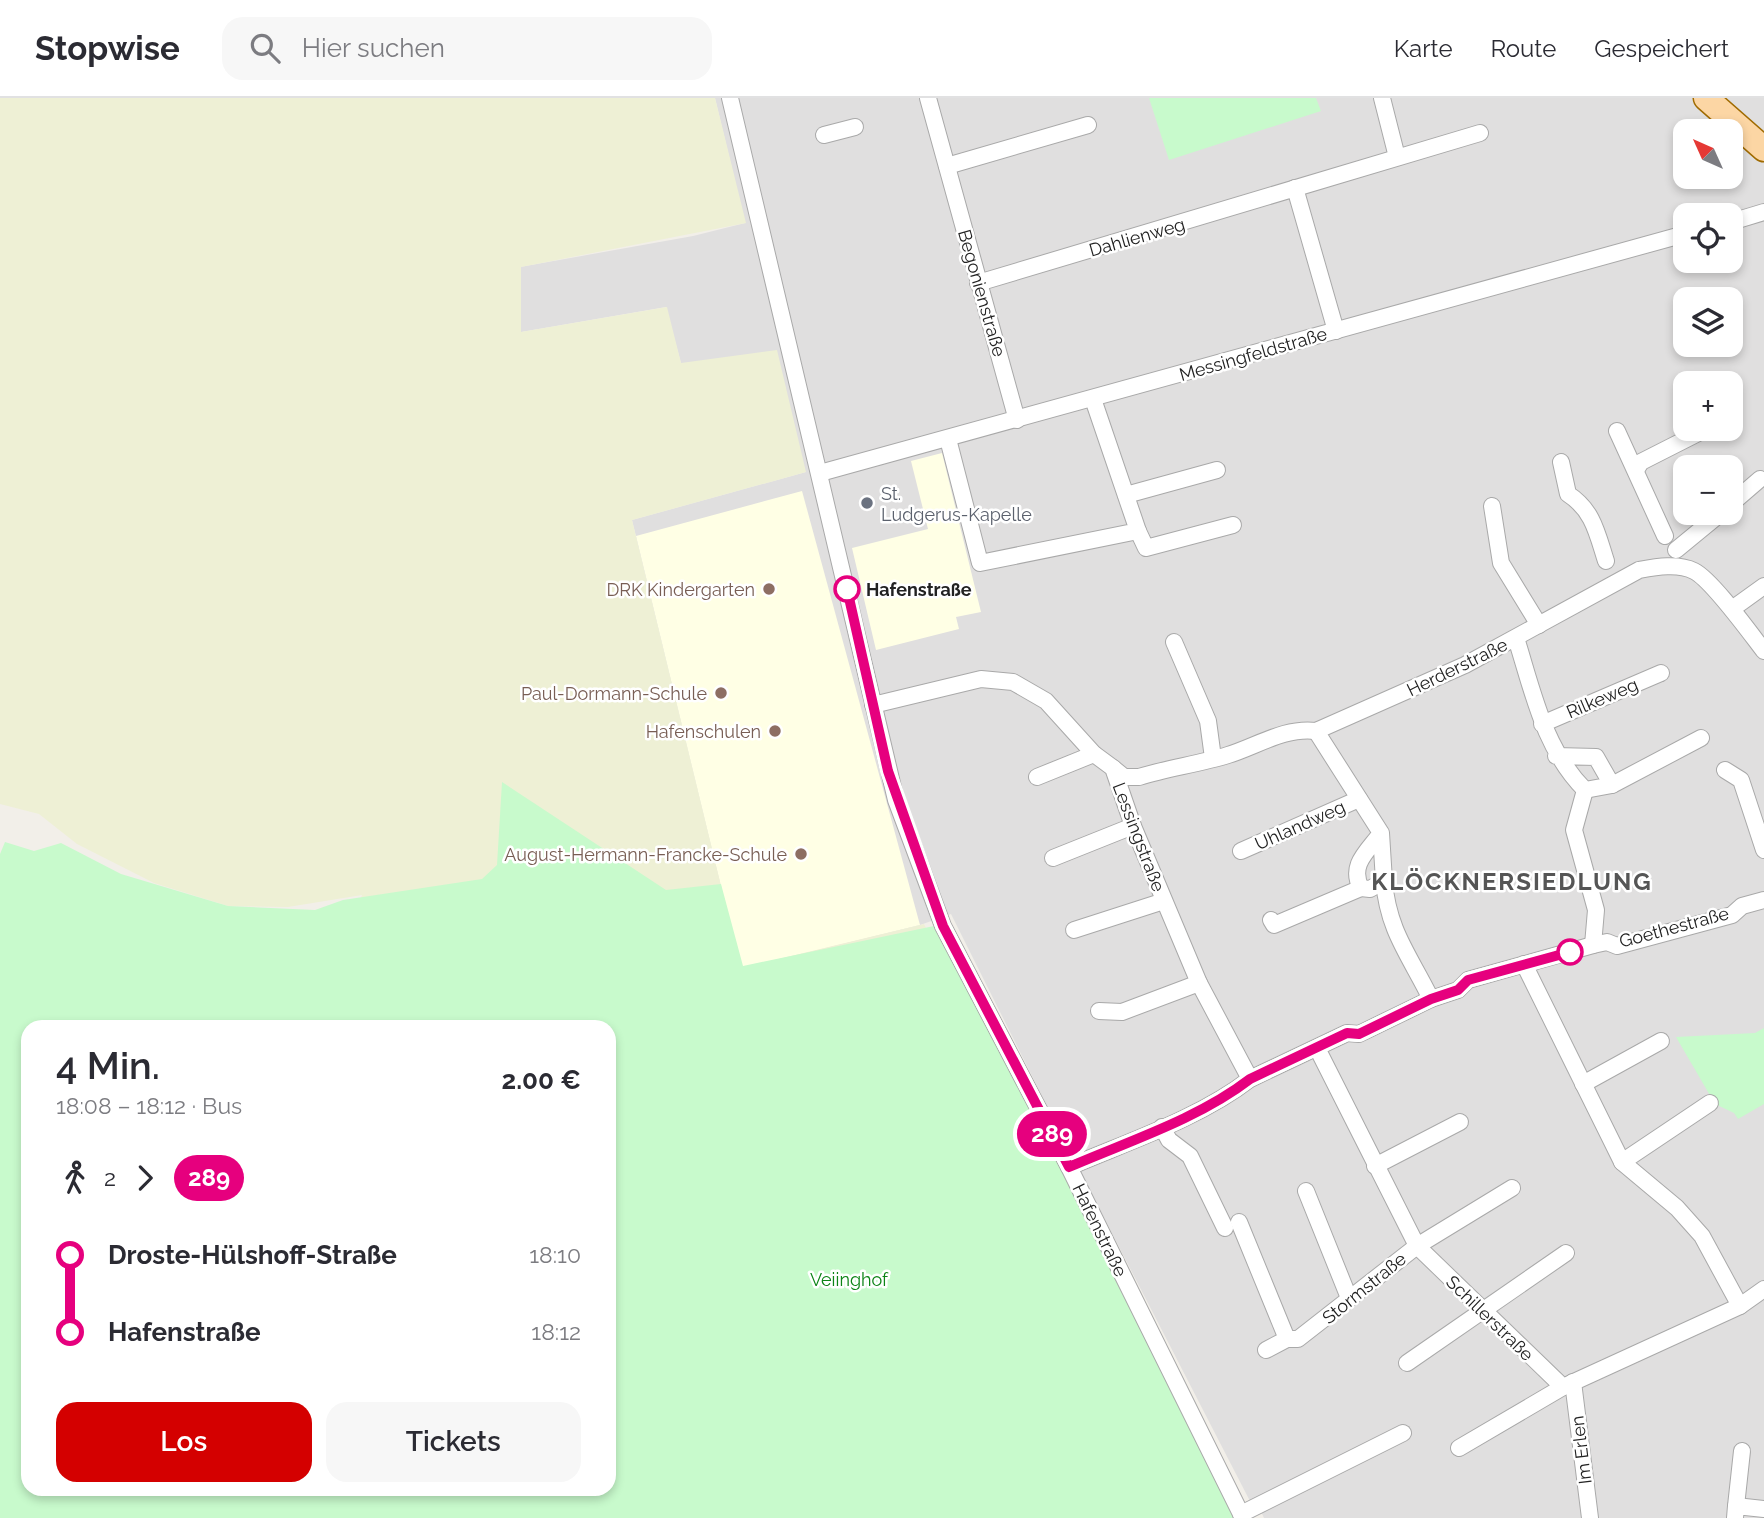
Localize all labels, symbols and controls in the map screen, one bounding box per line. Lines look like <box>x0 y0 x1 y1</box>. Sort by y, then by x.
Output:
search box <box>222 17 712 80</box>
text: Stopwise <box>35 29 180 68</box>
icon: search <box>246 29 284 67</box>
text: Hier suchen <box>302 33 445 63</box>
text: Karte <box>1394 34 1453 63</box>
text: Route <box>1491 34 1556 63</box>
text: Gespeichert <box>1594 34 1729 63</box>
north arrow <box>1673 119 1743 189</box>
map controls <box>1673 119 1743 525</box>
button: locate <box>1673 203 1743 273</box>
street label: Dahlienweg <box>1087 213 1187 261</box>
street label: Begonienstraße <box>954 227 1010 359</box>
button: layers <box>1673 287 1743 357</box>
street label: Messingfeldstraße <box>1177 323 1330 385</box>
button: + <box>1673 371 1743 441</box>
button: − <box>1673 455 1743 525</box>
place label: St. Ludgerus-Kapelle <box>881 483 1032 525</box>
marker: St. Ludgerus-Kapelle <box>859 495 875 511</box>
marker: Hafenstraße <box>834 576 860 602</box>
place label: DRK Kindergarten <box>606 579 755 600</box>
place label: Hafenstraße <box>866 579 972 600</box>
marker: DRK Kindergarten <box>761 581 777 597</box>
street label: Herderstraße <box>1403 633 1511 700</box>
street label: Rilkeweg <box>1563 674 1641 722</box>
place label: Paul-Dormann-Schule <box>521 683 707 704</box>
marker: Paul-Dormann-Schule <box>713 685 729 701</box>
place label: Hafenschulen <box>646 721 761 742</box>
marker: Hafenschulen <box>767 723 783 739</box>
street label: Lessingstraße <box>1109 780 1170 895</box>
street label: Uhlandweg <box>1252 796 1348 854</box>
place label: August-Hermann-Francke-Schule <box>504 844 787 865</box>
marker: August-Hermann-Francke-Schule <box>793 846 809 862</box>
district label: KLÖCKNERSIEDLUNG <box>1371 867 1653 896</box>
street label: Goethestraße <box>1617 902 1731 952</box>
unlabelled marker <box>1557 939 1583 965</box>
text: 4 Min. <box>56 1043 160 1088</box>
text: 2.00 € <box>502 1065 581 1095</box>
text: 18:08 – 18:12 · Bus <box>56 1092 242 1119</box>
line badge: 289 <box>1012 1111 1092 1157</box>
text: 289 <box>1031 1119 1073 1148</box>
icon: walk <box>56 1159 94 1197</box>
icon: forward <box>126 1159 164 1197</box>
text: 289 <box>188 1163 230 1192</box>
text: 2 <box>104 1164 116 1191</box>
street label: Hafenstraße <box>1068 1180 1132 1280</box>
text: Droste-Hülshoff-Straße <box>108 1240 397 1270</box>
text: 18:10 <box>529 1241 581 1268</box>
street label: Stormstraße <box>1318 1248 1410 1328</box>
park label: Veiinghof <box>810 1269 889 1290</box>
street label: Schillerstraße <box>1442 1271 1538 1365</box>
text: Hafenstraße <box>108 1317 261 1347</box>
text: 18:12 <box>531 1318 581 1345</box>
button: Los <box>56 1402 312 1482</box>
button: Tickets <box>326 1402 581 1482</box>
street label: Im Erlen <box>1566 1415 1596 1485</box>

